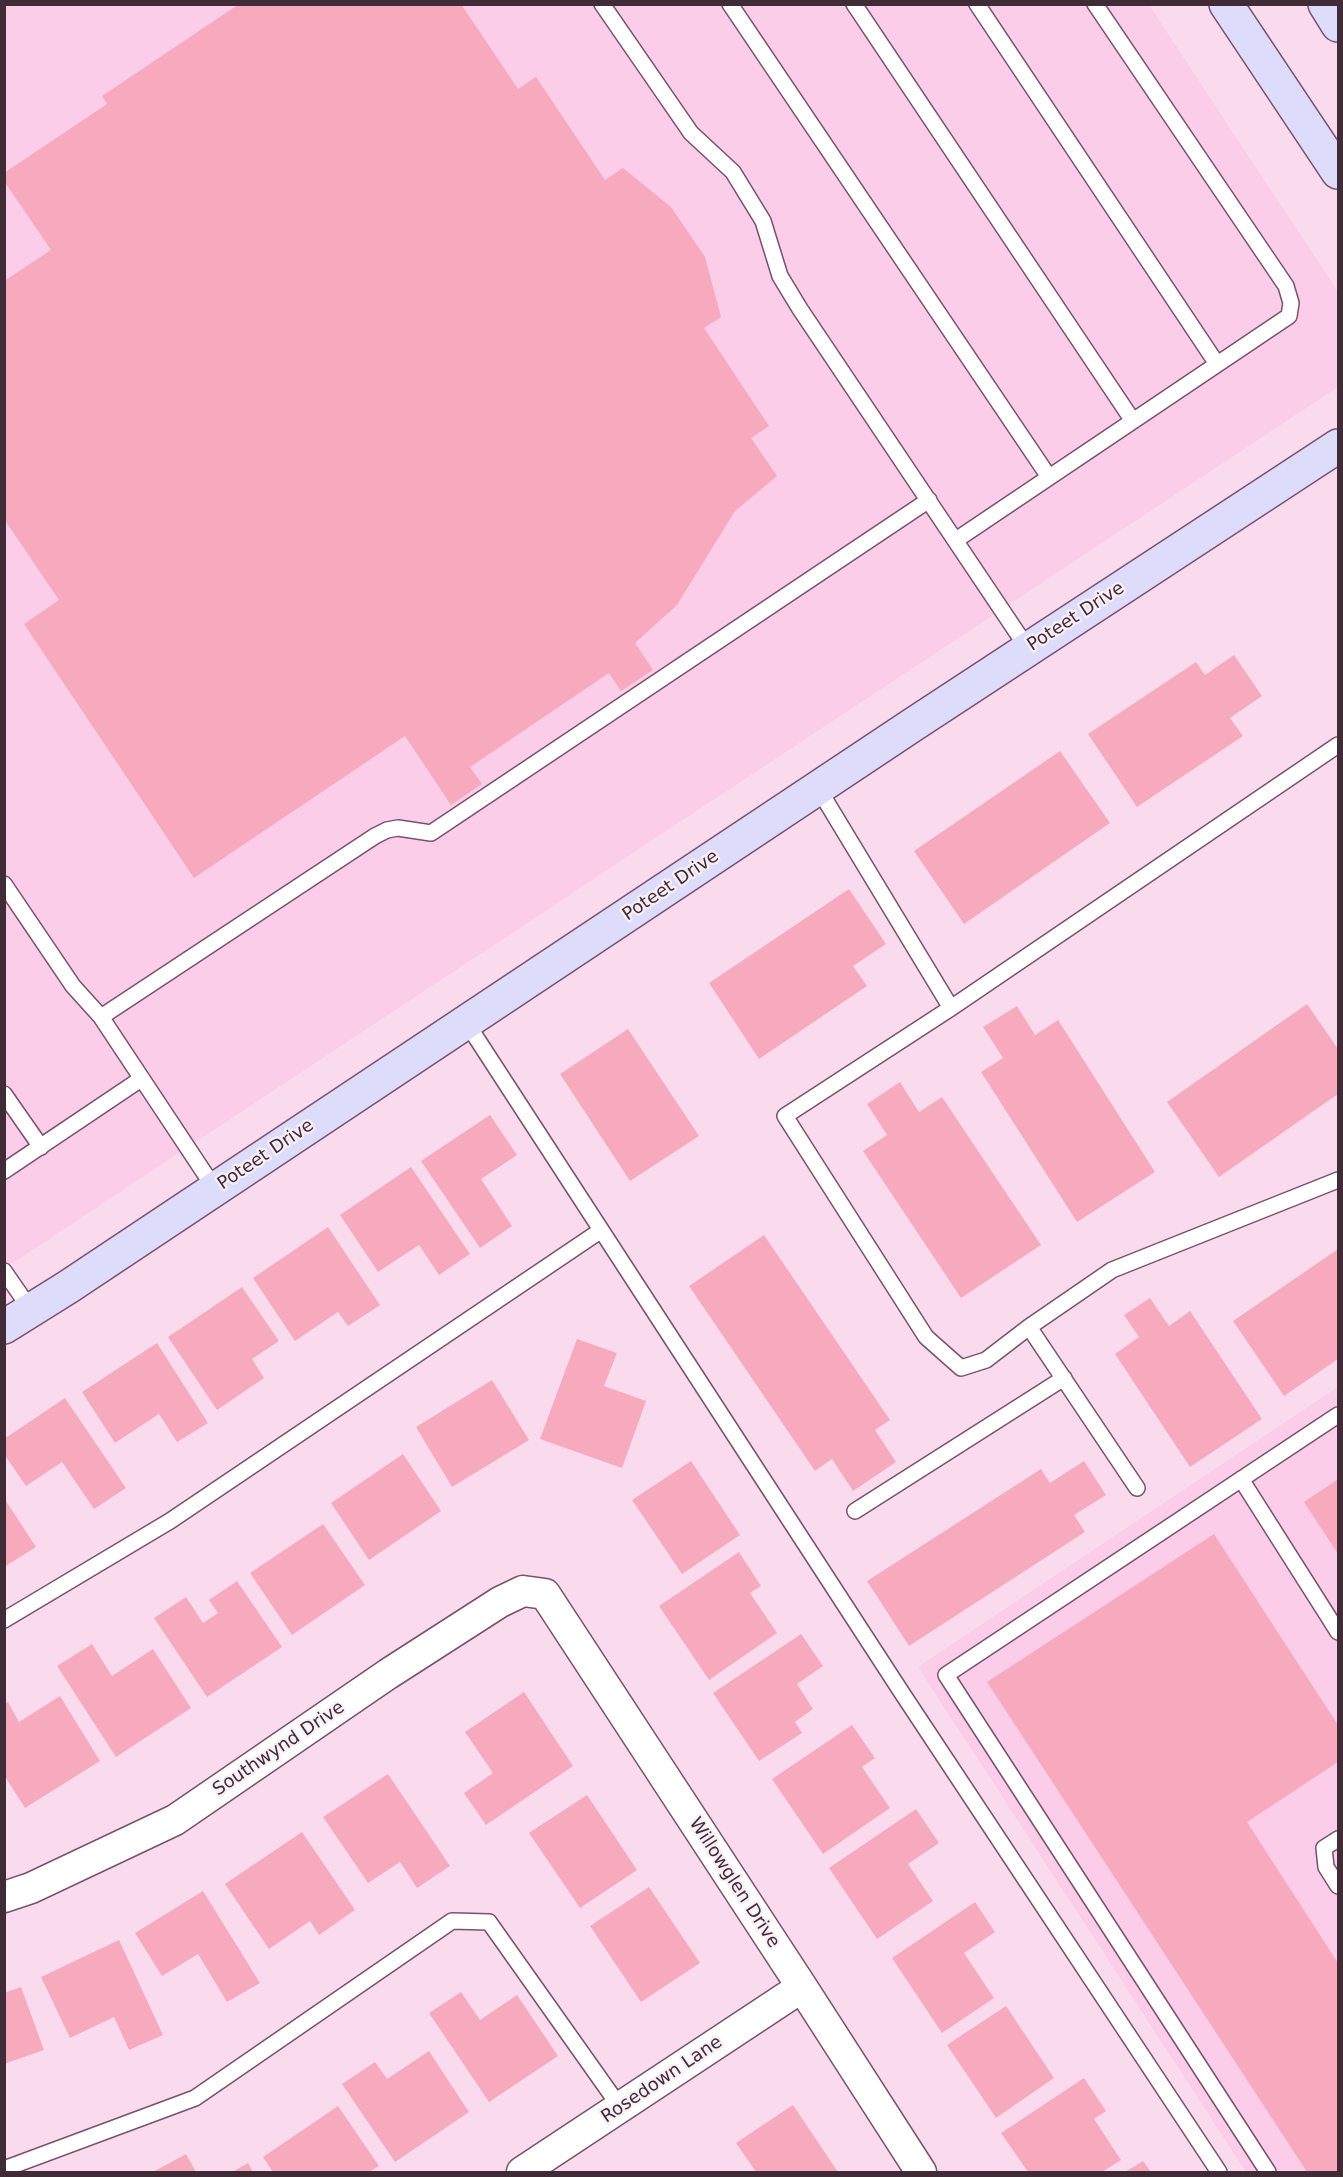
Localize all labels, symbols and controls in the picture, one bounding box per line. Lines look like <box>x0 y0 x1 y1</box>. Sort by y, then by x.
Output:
street label: Poteet Drive <box>1023 578 1129 656</box>
street label: Poteet Drive <box>619 846 723 926</box>
street label: Poteet Drive <box>214 1115 318 1195</box>
street label: Southwynd Drive <box>209 1697 349 1801</box>
street label: Willowglen Drive <box>684 1814 784 1952</box>
street label: Rosedown Lane <box>598 2032 726 2128</box>

